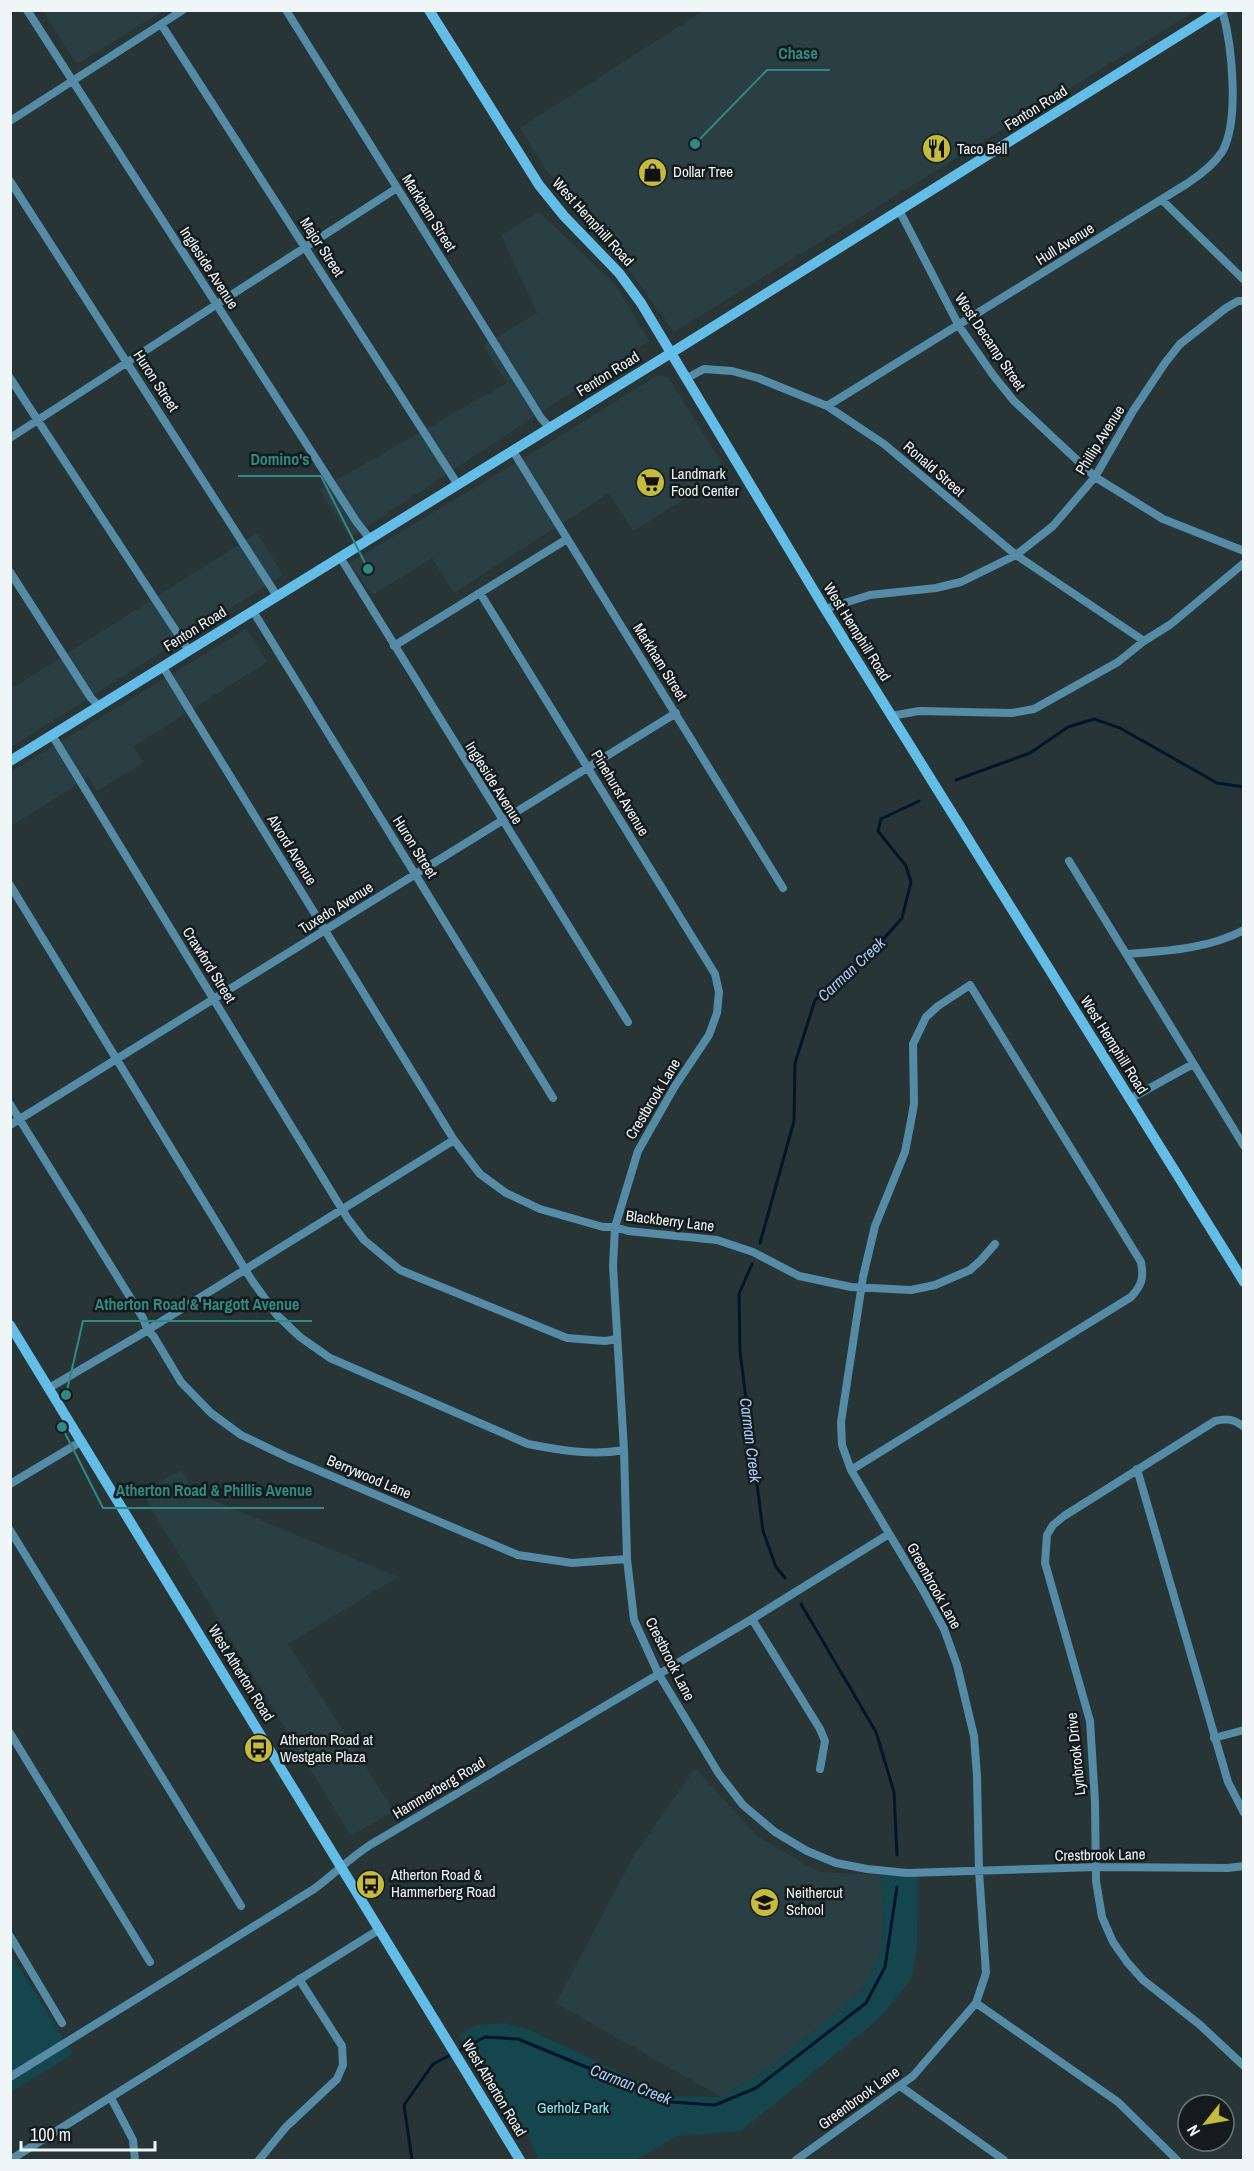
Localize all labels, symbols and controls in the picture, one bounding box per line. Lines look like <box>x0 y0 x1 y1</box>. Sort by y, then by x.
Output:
callout: Chase <box>767 36 830 70</box>
text: Chase <box>778 42 818 64</box>
street label: Fenton Road <box>1000 80 1071 135</box>
restaurant icon: Taco Bell <box>920 133 952 165</box>
place label: Taco Bell <box>957 138 1007 159</box>
shop icon: Dollar Tree <box>636 156 668 188</box>
place label: Dollar Tree <box>673 161 733 182</box>
street label: Markham Street <box>397 170 462 256</box>
street label: West Hemphill Road <box>548 173 639 271</box>
street label: Major Street <box>295 213 350 281</box>
street label: Hull Avenue <box>1031 217 1098 270</box>
street label: Ingleside Avenue <box>175 223 244 313</box>
street label: West Decamp Street <box>950 289 1031 395</box>
street label: Huron Street <box>129 346 185 416</box>
street label: Fenton Road <box>572 346 643 401</box>
street label: Phillip Avenue <box>1070 401 1129 479</box>
street label: Ronald Street <box>899 436 970 502</box>
callout: Domino's <box>238 442 321 476</box>
text: Domino's <box>250 448 310 470</box>
place label: Landmark Food Center <box>671 463 739 501</box>
supermarket icon: Landmark Food Center <box>634 467 666 499</box>
street label: West Hemphill Road <box>819 578 896 685</box>
street label: Fenton Road <box>159 601 230 656</box>
street label: Markham Street <box>628 619 693 705</box>
street label: Ingleside Avenue <box>461 737 528 828</box>
street label: Pinehurst Avenue <box>586 746 654 840</box>
street label: Alvord Avenue <box>262 810 322 889</box>
street label: Huron Street <box>388 812 443 882</box>
street label: Tuxedo Avenue <box>294 876 377 939</box>
street label: Crawford Street <box>178 923 241 1007</box>
water label: Carman Creek <box>812 932 890 1006</box>
street label: West Hemphill Road <box>1076 991 1153 1098</box>
street label: Crestbrook Lane <box>620 1054 685 1143</box>
street label: Blackberry Lane <box>625 1205 716 1236</box>
callout: Atherton Road & Hargott Avenue <box>83 1287 312 1321</box>
text: Atherton Road & Hargott Avenue <box>95 1293 299 1315</box>
water label: Carman Creek <box>735 1396 767 1484</box>
street label: Berrywood Lane <box>324 1449 415 1504</box>
callout: Atherton Road & Phillis Avenue <box>103 1474 324 1508</box>
text: Atherton Road & Phillis Avenue <box>116 1479 312 1501</box>
street label: Greenbrook Lane <box>902 1539 967 1633</box>
street label: Crestbrook Lane <box>640 1613 701 1704</box>
street label: West Atherton Road <box>203 1621 279 1725</box>
street label: Lynbrook Drive <box>1061 1712 1090 1796</box>
place label: Atherton Road at Westgate Plaza <box>279 1729 374 1767</box>
bus stop icon: Atherton Road at Westgate Plaza <box>243 1733 275 1765</box>
street label: Hammerberg Road <box>389 1752 489 1824</box>
street label: Crestbrook Lane <box>1054 1843 1146 1866</box>
place label: Atherton Road & Hammerberg Road <box>390 1864 496 1902</box>
bus stop icon: Atherton Road & Hammerberg Road <box>354 1868 386 1900</box>
place label: Neithercut School <box>786 1882 843 1920</box>
school or university icon: Neithercut School <box>749 1886 781 1918</box>
street label: West Atherton Road <box>457 2035 532 2140</box>
water label: Carman Creek <box>587 2058 675 2110</box>
street label: Greenbrook Lane <box>814 2061 904 2134</box>
north arrow <box>1176 2093 1236 2153</box>
park label: Gerholz Park <box>537 2097 610 2118</box>
scale bar <box>21 2114 154 2152</box>
text: N <box>1181 2121 1205 2140</box>
text: 100 m <box>30 2122 71 2147</box>

